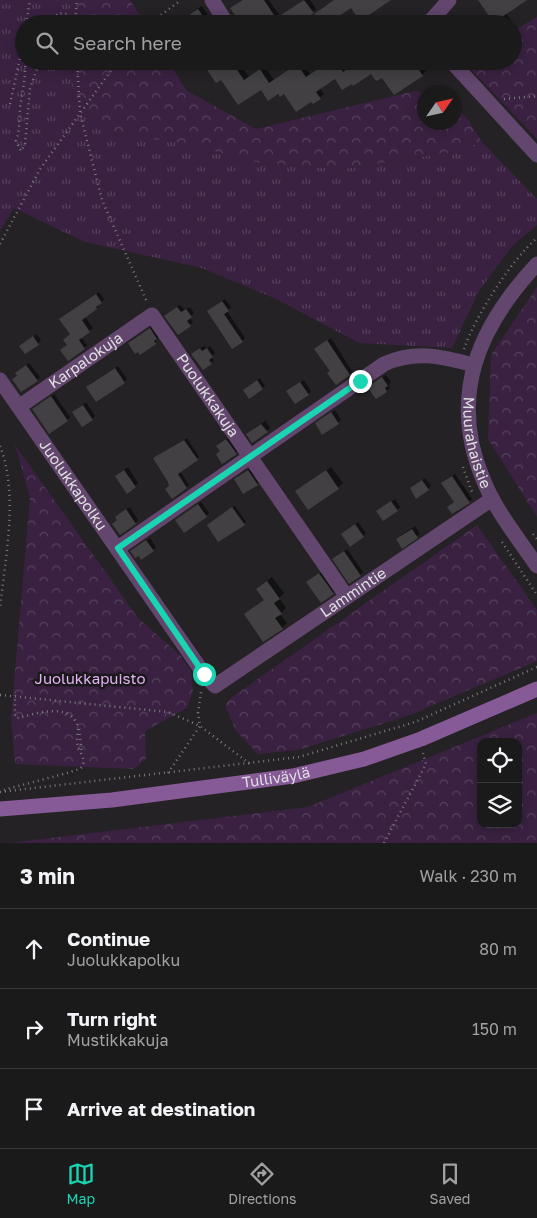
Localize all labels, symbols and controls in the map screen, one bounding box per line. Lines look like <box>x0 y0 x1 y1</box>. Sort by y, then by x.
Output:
search box <box>15 15 522 70</box>
icon: search <box>33 29 61 57</box>
text: Search here <box>73 31 182 54</box>
north arrow <box>417 85 462 130</box>
street label: Karpalokuja <box>45 328 126 392</box>
street label: Puolukkakuja <box>173 350 243 440</box>
route end <box>349 370 372 393</box>
street label: Muurahaistie <box>460 396 496 491</box>
street label: Juolukkapolku <box>36 436 111 533</box>
street label: Lammintie <box>316 563 389 620</box>
route start <box>193 663 216 686</box>
park label: Juolukkapuisto <box>35 669 145 687</box>
map controls <box>477 738 522 828</box>
button: locate <box>477 738 522 783</box>
street label: Tulliväylä <box>241 762 312 791</box>
button: layers <box>477 783 522 828</box>
text: 3 min <box>20 863 75 889</box>
text: Walk · 230 m <box>420 866 517 886</box>
text: Continue <box>67 927 150 950</box>
icon: ahead <box>20 935 48 963</box>
text: 80 m <box>479 939 517 959</box>
text: Juolukkapolku <box>67 950 180 970</box>
text: Turn right <box>67 1007 157 1030</box>
icon: right <box>20 1015 48 1043</box>
text: 150 m <box>472 1019 517 1039</box>
text: Mustikkakuja <box>67 1030 169 1050</box>
icon: arrive <box>20 1095 48 1123</box>
text: Arrive at destination <box>67 1097 255 1120</box>
tab: Map <box>67 1160 95 1207</box>
tab: Directions <box>228 1160 297 1207</box>
tab: Saved <box>430 1160 470 1207</box>

